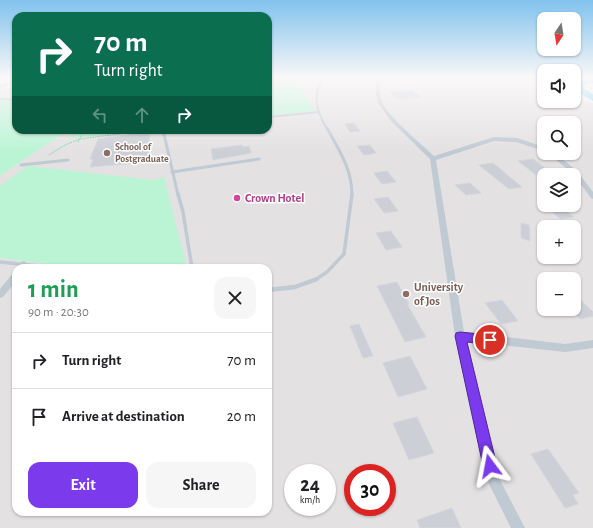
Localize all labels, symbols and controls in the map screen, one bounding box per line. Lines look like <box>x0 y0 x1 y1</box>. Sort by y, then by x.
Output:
north arrow <box>537 12 581 56</box>
map controls <box>537 12 581 316</box>
icon: right <box>28 28 80 80</box>
text: 70 m <box>94 29 148 57</box>
text: Turn right <box>94 62 163 80</box>
button: sound <box>537 64 581 108</box>
icon: left <box>89 104 111 126</box>
icon: ahead <box>131 104 153 126</box>
icon: right <box>173 104 195 126</box>
button: search <box>537 116 581 160</box>
place label: School of Postgraduate <box>115 142 169 164</box>
marker: School of Postgraduate <box>102 148 112 158</box>
button: layers <box>537 168 581 212</box>
place label: Crown Hotel <box>245 192 304 204</box>
marker: Crown Hotel <box>232 193 242 203</box>
button: + <box>537 220 581 264</box>
button: − <box>537 272 581 316</box>
button: close <box>214 277 256 319</box>
text: 1 min <box>28 278 79 302</box>
place label: University of Jos <box>414 281 464 307</box>
marker: University of Jos <box>401 289 411 299</box>
text: 90 m · 20:30 <box>28 306 89 319</box>
pin <box>473 323 507 357</box>
icon: arrive <box>479 329 501 351</box>
icon: right <box>28 350 50 372</box>
text: Turn right <box>62 353 121 368</box>
text: 70 m <box>227 353 256 368</box>
icon: arrive <box>28 406 50 428</box>
text: Arrive at destination <box>62 409 185 424</box>
text: 20 m <box>227 409 256 424</box>
position arrow <box>469 445 511 487</box>
button: Exit <box>28 462 138 508</box>
button: Share <box>146 462 256 508</box>
speed limit sign: 30 <box>344 464 396 516</box>
text: 24 <box>300 475 320 495</box>
text: km/h <box>300 495 320 505</box>

